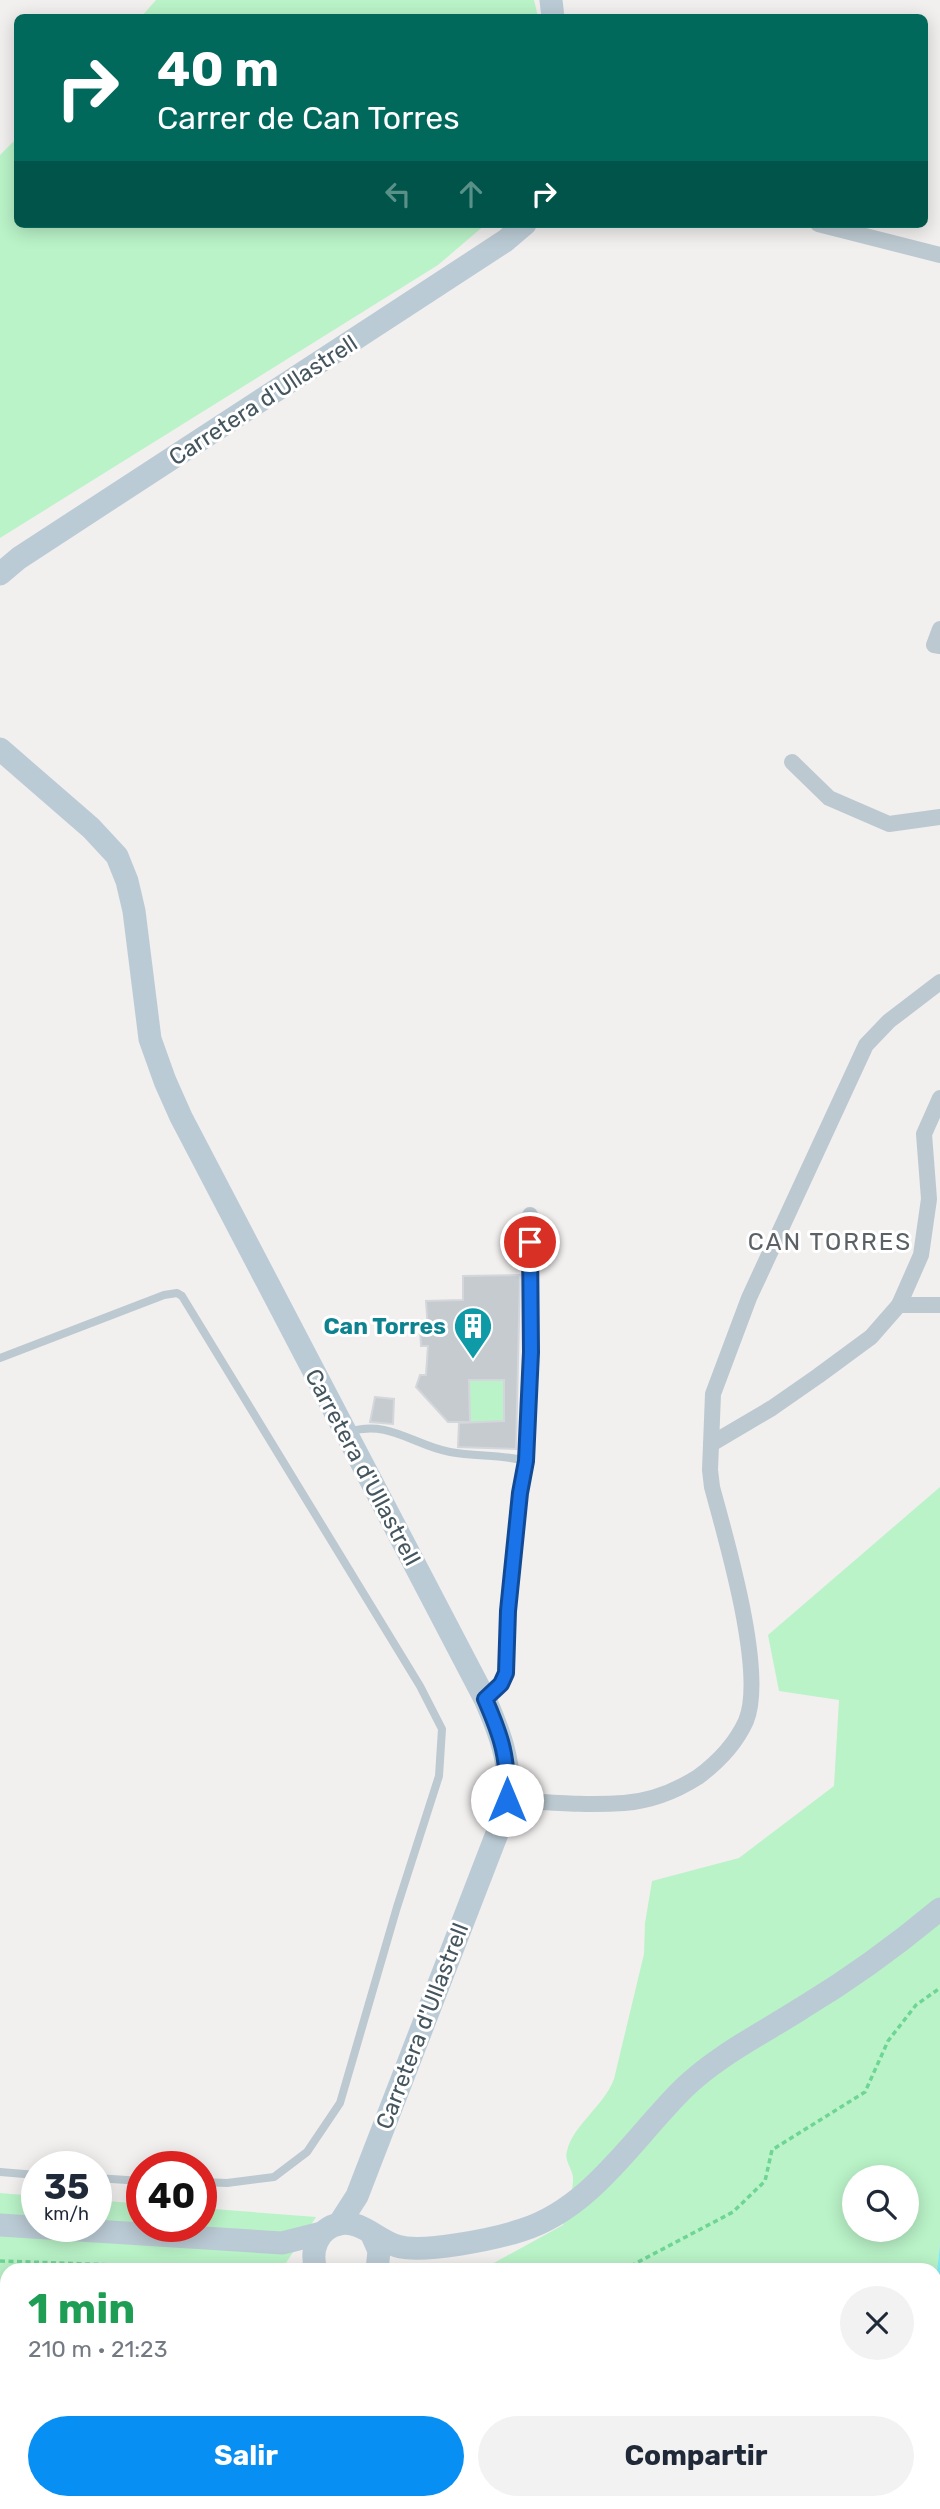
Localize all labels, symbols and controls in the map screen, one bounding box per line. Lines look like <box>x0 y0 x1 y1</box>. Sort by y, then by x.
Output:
text: 40 m <box>157 40 279 98</box>
icon: right <box>42 42 133 133</box>
text: Carrer de Can Torres <box>157 99 459 137</box>
icon: left <box>379 175 417 213</box>
icon: ahead <box>452 175 490 213</box>
icon: right <box>525 175 563 213</box>
street label: Carretera d'Ullastrell <box>164 329 362 471</box>
pin <box>500 1212 560 1272</box>
icon: arrive <box>511 1223 549 1261</box>
district label: CAN TORRES <box>748 1228 912 1256</box>
building icon: Can Torres <box>452 1305 494 1360</box>
place label: Can Torres <box>323 1312 446 1340</box>
street label: Carretera d'Ullastrell <box>299 1364 427 1570</box>
position arrow <box>470 1763 544 1837</box>
street label: Carretera d'Ullastrell <box>370 1919 474 2133</box>
speed limit sign: 40 <box>126 2151 217 2242</box>
map controls <box>842 2165 919 2242</box>
button: search <box>842 2165 919 2242</box>
text: 35 <box>44 2166 89 2208</box>
text: km/h <box>44 2203 89 2225</box>
text: 1 min <box>28 2284 135 2334</box>
button: close <box>840 2286 914 2360</box>
text: 210 m · 21:23 <box>28 2335 167 2363</box>
button: Salir <box>28 2416 464 2496</box>
button: Compartir <box>478 2416 914 2496</box>

